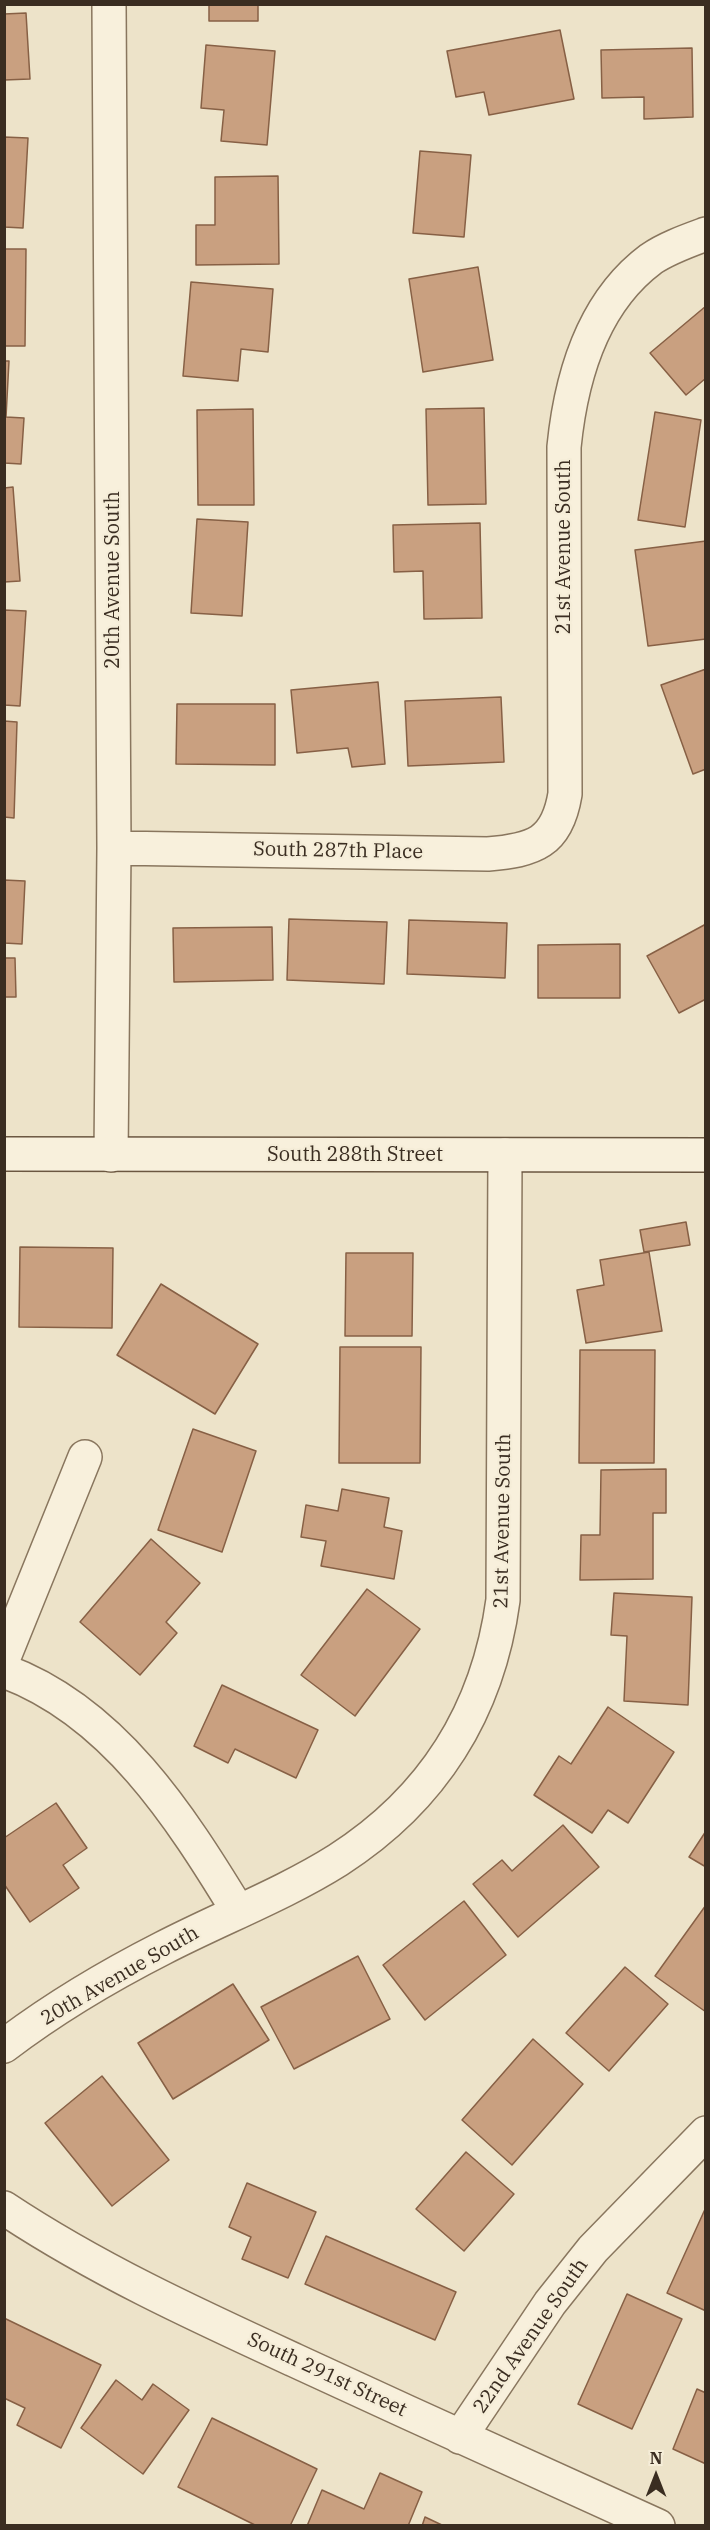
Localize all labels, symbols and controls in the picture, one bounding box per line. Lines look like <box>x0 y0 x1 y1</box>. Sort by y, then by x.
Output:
street label: 21st Avenue South <box>552 459 576 635</box>
street label: 20th Avenue South <box>101 491 125 669</box>
street label: South 287th Place <box>253 838 423 864</box>
street label: South 288th Street <box>267 1143 443 1167</box>
street label: 21st Avenue South <box>489 1433 517 1609</box>
street label: 20th Avenue South <box>37 1921 203 2031</box>
street label: 22nd Avenue South <box>469 2254 593 2418</box>
street label: South 291st Street <box>243 2328 411 2422</box>
north arrow <box>626 2446 686 2506</box>
text: N <box>650 2448 662 2468</box>

